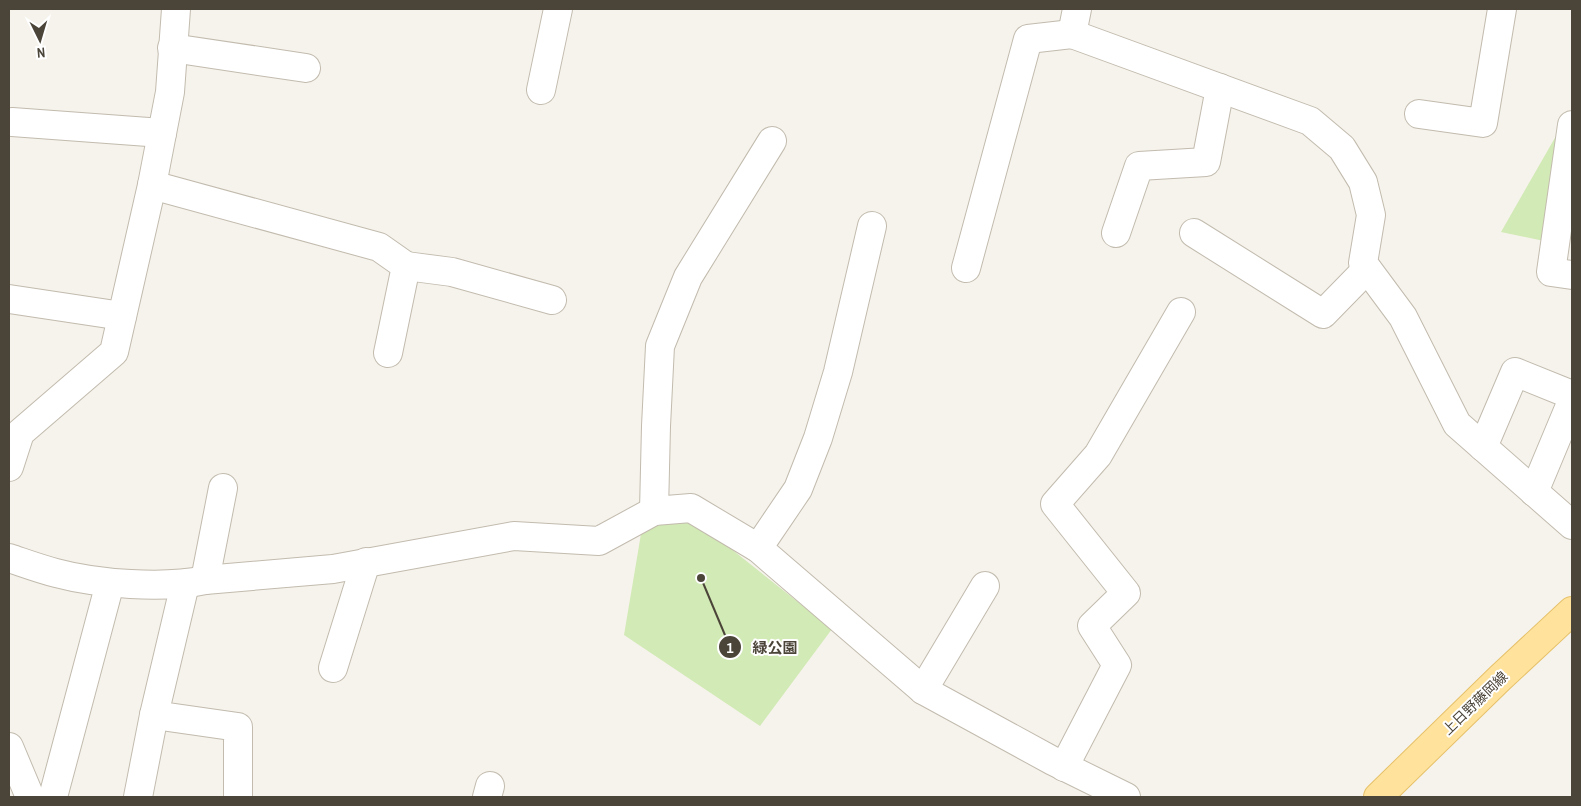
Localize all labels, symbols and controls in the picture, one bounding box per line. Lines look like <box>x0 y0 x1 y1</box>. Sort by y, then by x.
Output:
north arrow <box>15 15 65 65</box>
text: N <box>36 44 46 62</box>
callout: 緑公園 <box>717 632 807 662</box>
text: 1 <box>727 637 734 658</box>
text: 緑公園 <box>752 637 798 658</box>
street label: 上日野藤岡線 <box>1439 667 1511 739</box>

